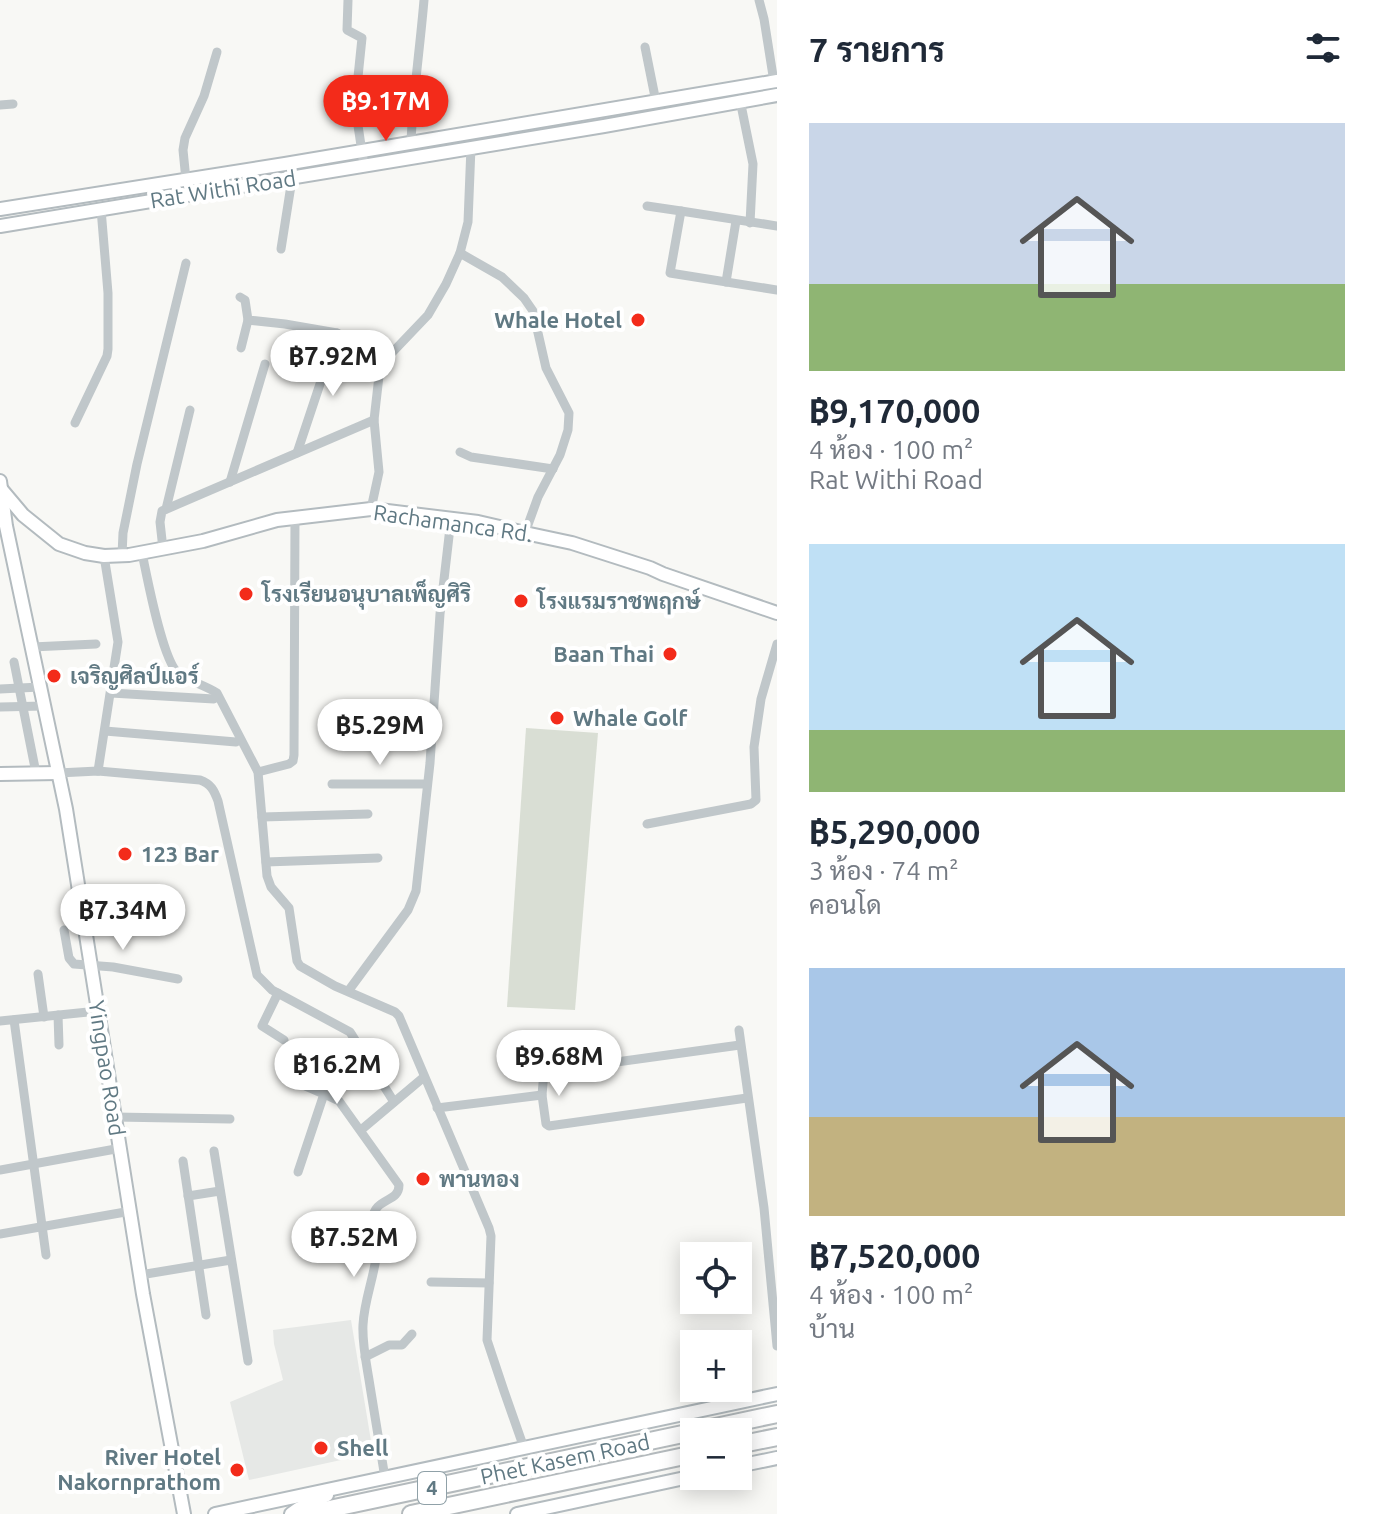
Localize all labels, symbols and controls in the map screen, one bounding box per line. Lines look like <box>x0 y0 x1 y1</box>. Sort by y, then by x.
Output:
icon: filters <box>1301 26 1345 70</box>
text: 7 รายการ <box>809 30 945 68</box>
pin: ฿9.17M <box>321 75 451 143</box>
text: ฿9.17M <box>341 86 431 115</box>
street label: Rat Withi Road <box>148 165 298 212</box>
icon: home <box>1005 175 1149 319</box>
place label: Whale Hotel <box>494 307 622 332</box>
marker: Whale Hotel <box>629 311 647 329</box>
pin: ฿7.92M <box>268 330 398 398</box>
text: ฿7.92M <box>288 341 378 370</box>
text: ฿9,170,000 <box>809 391 980 429</box>
text: 4 ห้อง · 100 m² <box>809 435 973 464</box>
text: Rat Withi Road <box>809 465 983 494</box>
street label: Rachamanca Rd. <box>372 499 534 546</box>
place label: โรงเรียนอนุบาลเพ็ญศิริ <box>260 579 471 610</box>
marker: โรงเรียนอนุบาลเพ็ญศิริ <box>237 585 255 603</box>
place label: โรงแรมราชพฤกษ์ <box>535 587 701 615</box>
marker: โรงแรมราชพฤกษ์ <box>512 592 530 610</box>
icon: home <box>1005 596 1149 740</box>
place label: Baan Thai <box>553 641 654 666</box>
marker: Baan Thai <box>661 645 679 663</box>
place label: เจริญศิลป์แอร์ <box>70 662 200 690</box>
marker: เจริญศิลป์แอร์ <box>45 667 63 685</box>
pin: ฿5.29M <box>315 699 445 767</box>
place label: Whale Golf <box>573 705 688 730</box>
marker: Whale Golf <box>548 709 566 727</box>
text: ฿5.29M <box>335 710 425 739</box>
text: ฿5,290,000 <box>809 812 980 850</box>
place label: 123 Bar <box>141 841 219 866</box>
marker: 123 Bar <box>116 845 134 863</box>
text: 3 ห้อง · 74 m² <box>809 856 959 885</box>
pin: ฿7.34M <box>58 884 188 952</box>
text: คอนโด <box>809 890 882 919</box>
text: ฿7.34M <box>78 895 168 924</box>
street label: Yingpao Road <box>84 998 131 1138</box>
icon: home <box>1005 1020 1149 1164</box>
pin: ฿9.68M <box>494 1030 624 1098</box>
pin: ฿16.2M <box>272 1038 402 1106</box>
text: ฿9.68M <box>514 1041 604 1070</box>
text: ฿16.2M <box>292 1049 382 1078</box>
place label: พานทอง <box>439 1166 520 1191</box>
marker: พานทอง <box>414 1170 432 1188</box>
pin: ฿7.52M <box>289 1211 419 1279</box>
text: ฿7.52M <box>309 1222 399 1251</box>
text: ฿7,520,000 <box>809 1236 980 1274</box>
map controls <box>680 1242 752 1490</box>
button: locate <box>680 1242 752 1314</box>
text: 4 ห้อง · 100 m² <box>809 1280 973 1309</box>
text: บ้าน <box>809 1314 855 1343</box>
button: + <box>680 1330 752 1402</box>
button: − <box>680 1418 752 1490</box>
street label: Phet Kasem Road <box>478 1428 652 1489</box>
place label: Shell <box>337 1435 389 1460</box>
marker: Shell <box>312 1439 330 1457</box>
place label: River Hotel Nakornprathom <box>57 1444 221 1494</box>
marker: River Hotel Nakornprathom <box>228 1461 246 1479</box>
road number: 4 <box>418 1472 446 1504</box>

